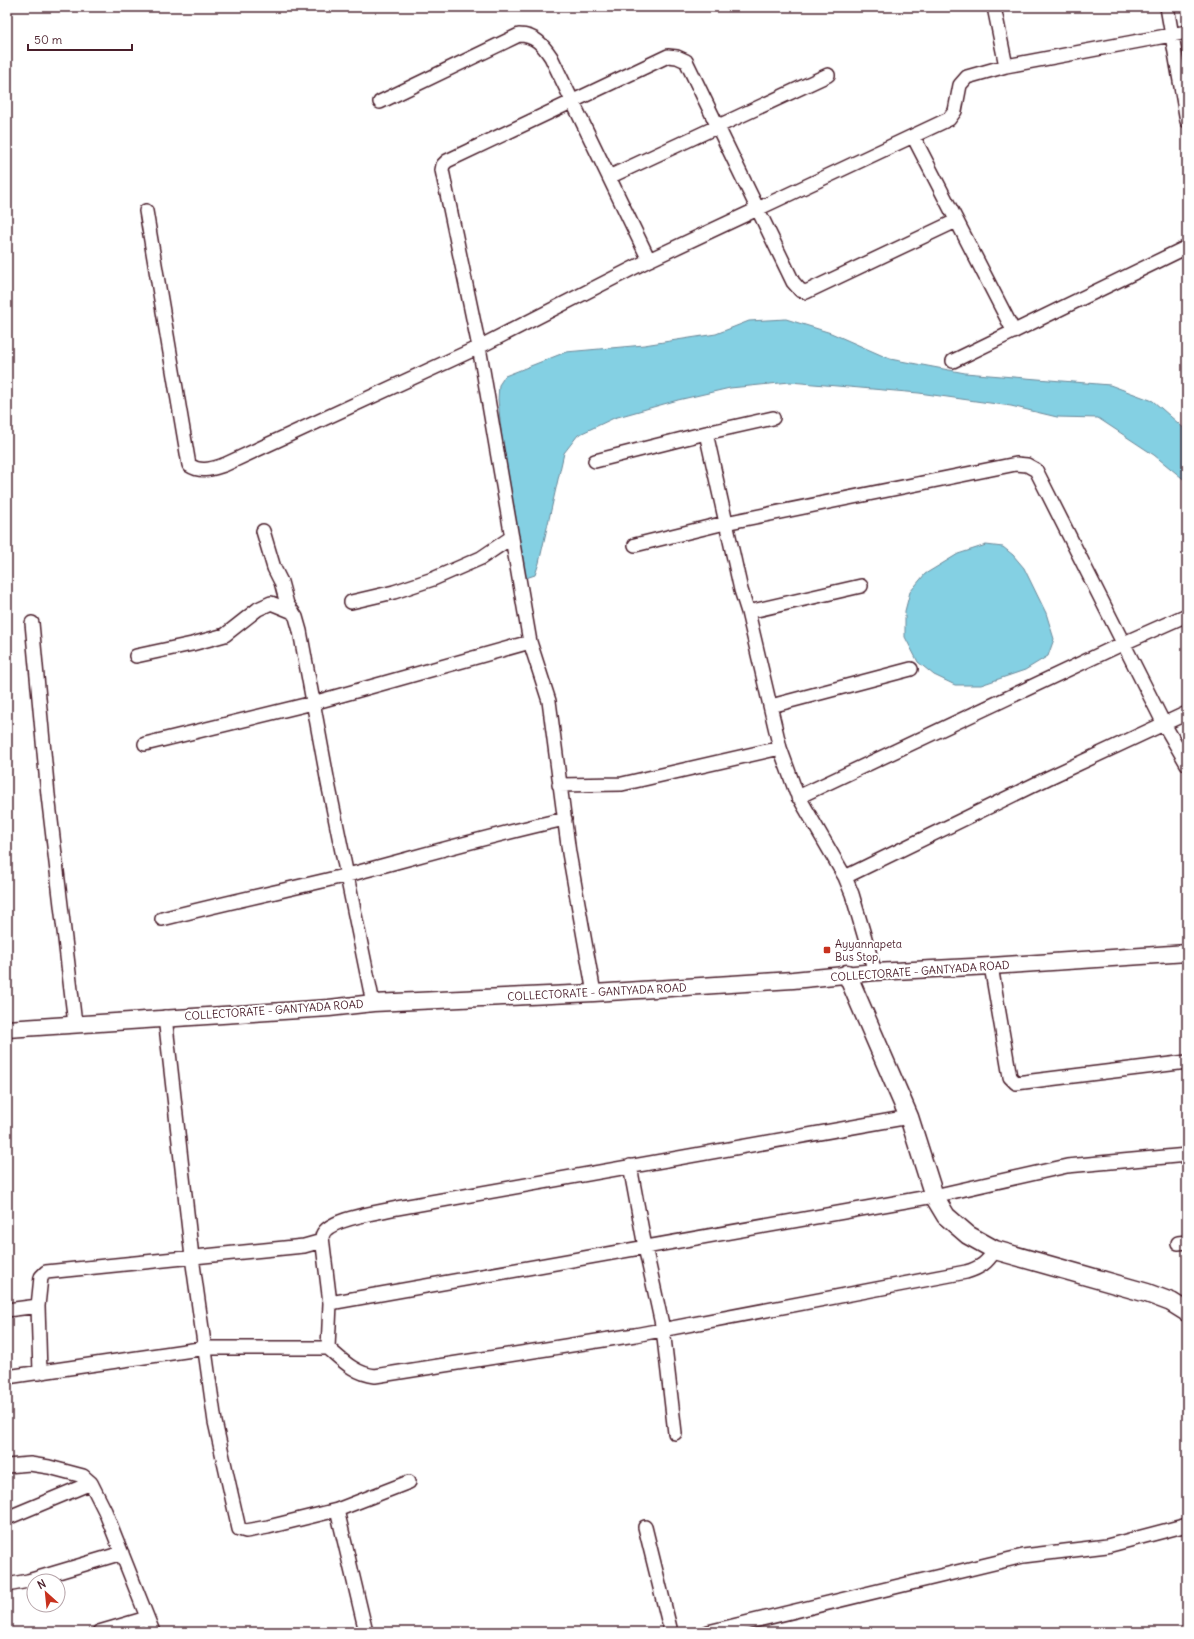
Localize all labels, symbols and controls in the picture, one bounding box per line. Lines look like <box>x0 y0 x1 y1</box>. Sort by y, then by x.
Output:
scale bar <box>28 26 132 52</box>
text: 50 m <box>34 32 63 47</box>
place label: Ayyannapeta Bus Stop <box>835 937 902 964</box>
marker: Ayyannapeta Bus Stop <box>822 945 832 955</box>
street label: COLLECTORATE - GANTYADA ROAD <box>830 958 1010 984</box>
street label: COLLECTORATE - GANTYADA ROAD <box>507 980 687 1004</box>
street label: COLLECTORATE - GANTYADA ROAD <box>184 997 364 1023</box>
north arrow <box>26 1573 66 1613</box>
text: N <box>35 1576 48 1592</box>

